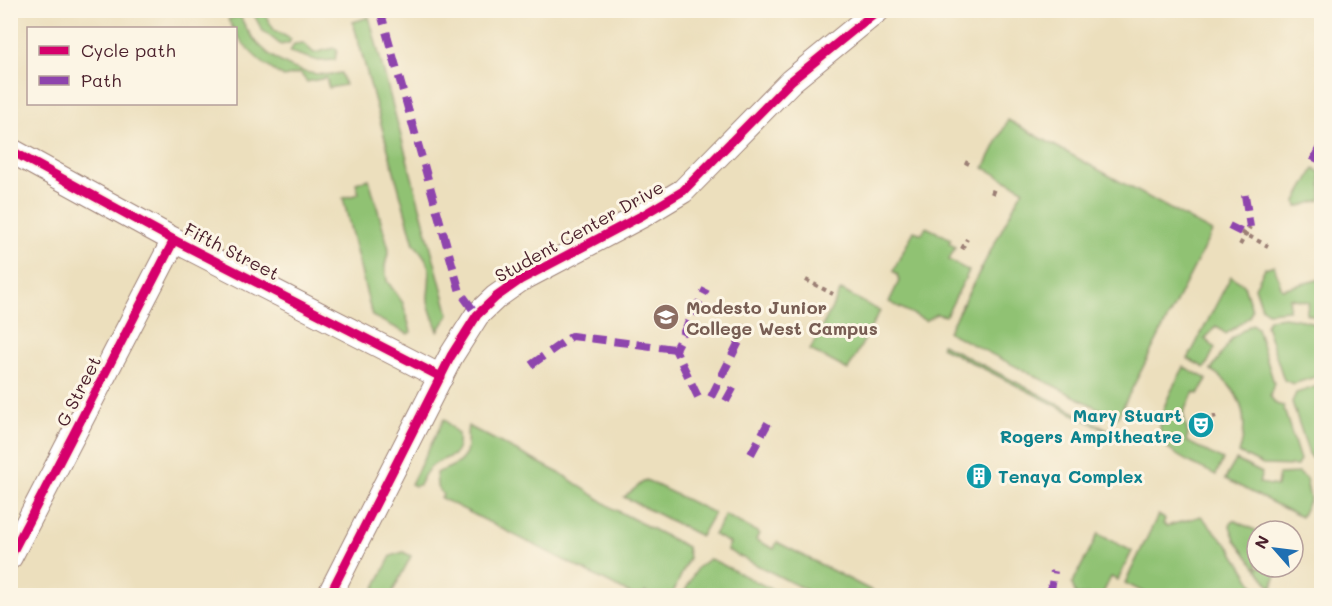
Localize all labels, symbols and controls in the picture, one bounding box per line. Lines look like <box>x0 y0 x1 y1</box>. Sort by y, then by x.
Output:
legend <box>27 27 237 105</box>
text: Cycle path <box>81 38 176 62</box>
text: Path <box>81 68 121 92</box>
street label: Student Center Drive <box>490 175 668 287</box>
street label: Fifth Street <box>180 217 284 285</box>
place label: Modesto Junior College West Campus <box>686 295 878 340</box>
school or university icon: Modesto Junior College West Campus <box>651 302 681 332</box>
street label: G Street <box>50 352 106 430</box>
place label: Mary Stuart Rogers Ampitheatre <box>1000 403 1182 448</box>
theatre icon: Mary Stuart Rogers Ampitheatre <box>1186 410 1216 440</box>
building icon: Tenaya Complex <box>964 461 994 491</box>
place label: Tenaya Complex <box>998 464 1143 488</box>
north arrow <box>1245 519 1305 579</box>
text: N <box>1249 531 1273 552</box>

